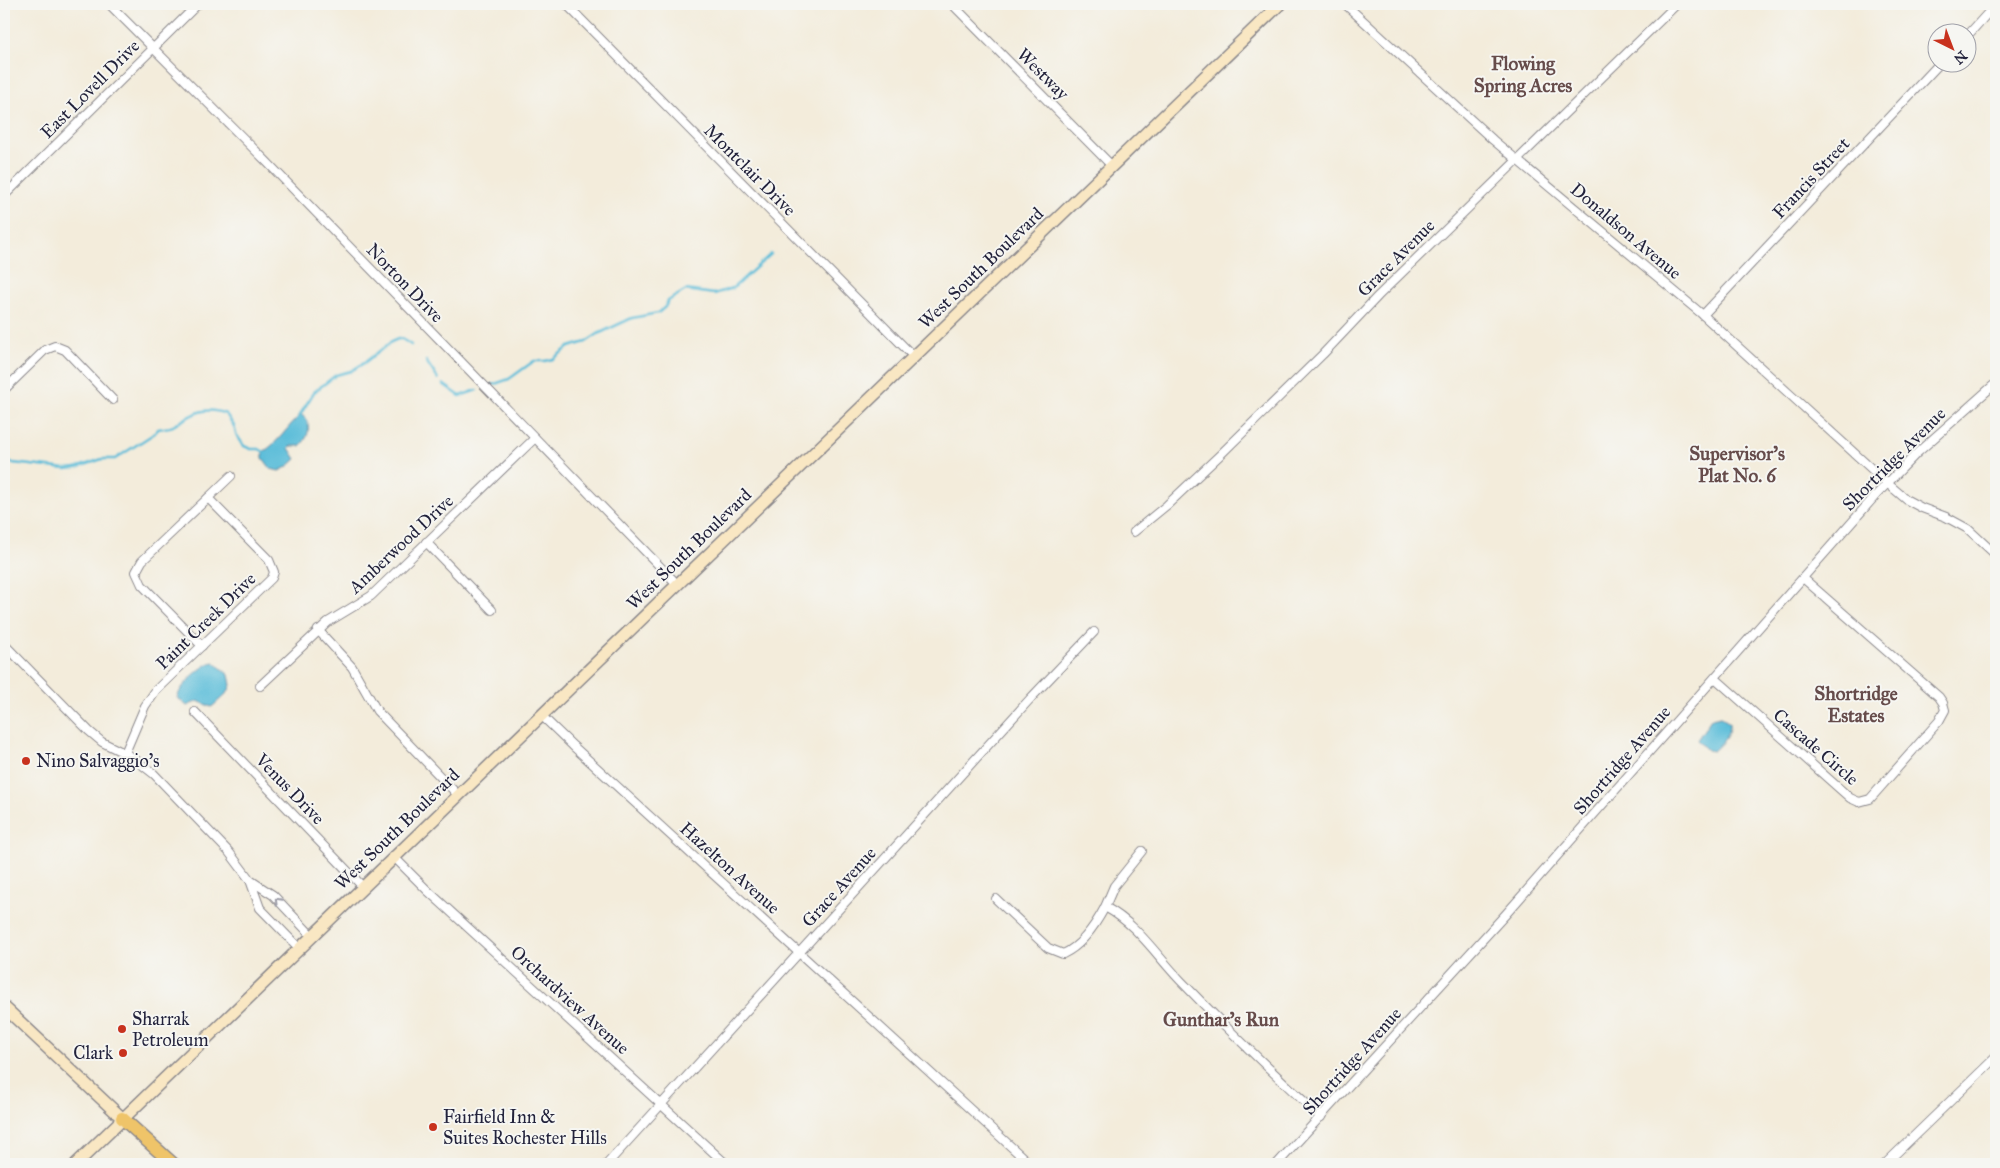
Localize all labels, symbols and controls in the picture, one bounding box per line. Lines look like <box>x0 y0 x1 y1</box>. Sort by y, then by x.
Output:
north arrow <box>1928 22 1978 72</box>
street label: East Lovell Drive <box>36 35 144 143</box>
street label: Westway <box>1012 43 1074 105</box>
text: N <box>1950 47 1970 68</box>
district label: Flowing Spring Acres <box>1474 52 1572 98</box>
street label: Montclair Drive <box>699 119 801 221</box>
street label: Francis Street <box>1768 132 1855 223</box>
street label: Donaldson Avenue <box>1566 178 1686 284</box>
street label: West South Boulevard <box>914 203 1048 333</box>
street label: Grace Avenue <box>1353 215 1439 301</box>
street label: Norton Drive <box>362 239 448 327</box>
street label: Shortridge Avenue <box>1838 403 1951 516</box>
district label: Supervisor's Plat No. 6 <box>1689 442 1785 487</box>
street label: West South Boulevard <box>622 484 756 614</box>
street label: Amberwood Drive <box>343 490 458 599</box>
street label: Paint Creek Drive <box>152 568 260 674</box>
district label: Shortridge Estates <box>1814 682 1898 727</box>
street label: Shortridge Avenue <box>1569 701 1676 820</box>
street label: Cascade Circle <box>1769 704 1863 790</box>
street label: Venus Drive <box>250 748 329 829</box>
place label: Nino Salvaggio's <box>36 750 160 773</box>
marker: Nino Salvaggio's <box>20 755 32 767</box>
street label: West South Boulevard <box>330 764 464 894</box>
street label: Hazelton Avenue <box>675 817 785 919</box>
street label: Grace Avenue <box>797 842 881 932</box>
one-way arrow <box>275 898 284 907</box>
street label: Orchardview Avenue <box>506 941 634 1059</box>
street label: Shortridge Avenue <box>1298 1003 1407 1120</box>
place label: Sharrak Petroleum <box>132 1008 209 1051</box>
district label: Gunthar's Run <box>1163 1008 1280 1031</box>
marker: Sharrak Petroleum <box>116 1023 128 1035</box>
place label: Clark <box>73 1042 114 1064</box>
marker: Clark <box>117 1047 129 1059</box>
place label: Fairfield Inn & Suites Rochester Hills <box>443 1106 607 1149</box>
marker: Fairfield Inn & Suites Rochester Hills <box>427 1121 439 1133</box>

